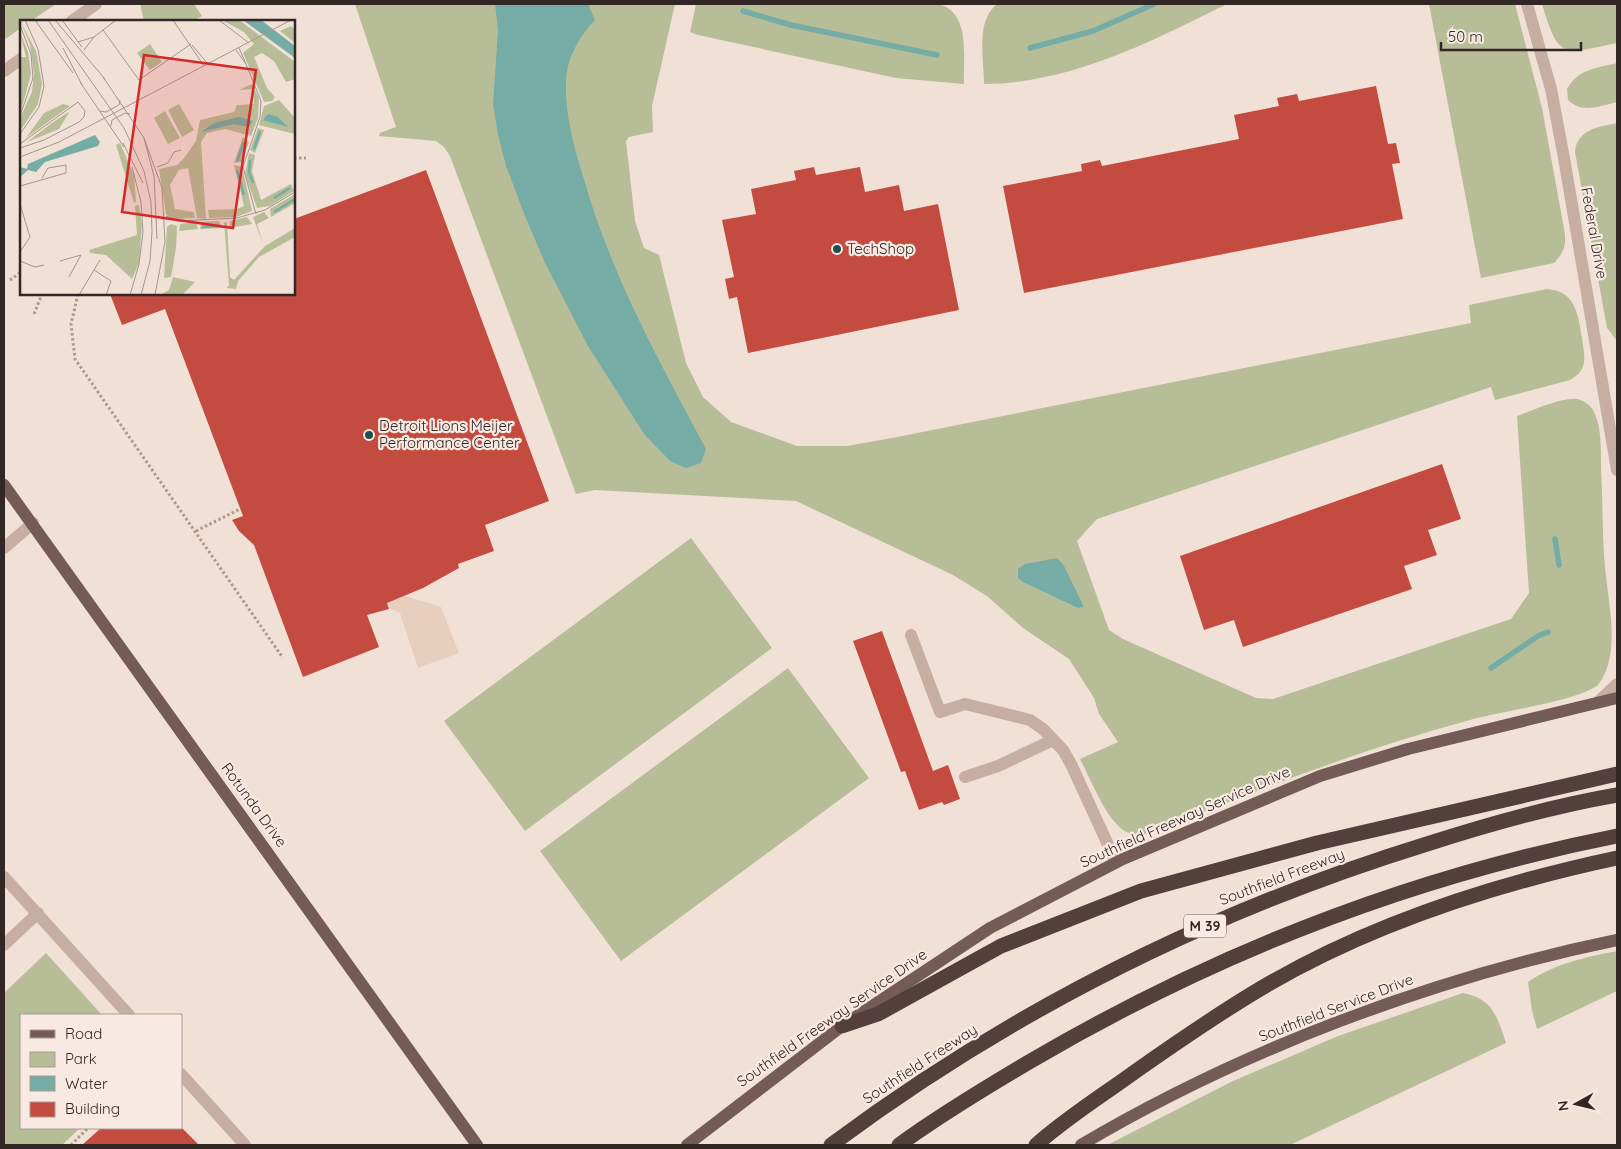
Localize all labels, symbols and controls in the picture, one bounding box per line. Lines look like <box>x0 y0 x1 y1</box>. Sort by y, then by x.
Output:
inset map <box>20 20 295 295</box>
scale bar <box>1441 20 1581 52</box>
text: 50 m <box>1448 27 1483 46</box>
street label: Federal Drive <box>1577 186 1612 280</box>
place label: TechShop <box>847 239 914 258</box>
marker: TechShop <box>831 243 843 255</box>
place label: Detroit Lions Meijer Performance Center <box>379 416 520 452</box>
marker: Detroit Lions Meijer Performance Center <box>363 429 375 441</box>
street label: Rotunda Drive <box>217 759 291 851</box>
street label: Southfield Freeway Service Drive <box>1077 761 1293 872</box>
street label: Southfield Freeway <box>1216 844 1347 909</box>
road number: M 39 <box>1184 914 1226 938</box>
street label: Southfield Freeway Service Drive <box>733 945 931 1091</box>
street label: Southfield Service Drive <box>1256 969 1416 1046</box>
legend <box>20 1014 182 1129</box>
street label: Southfield Freeway <box>859 1020 981 1108</box>
text: Road <box>65 1024 102 1043</box>
text: Park <box>65 1049 97 1068</box>
text: Water <box>65 1074 108 1093</box>
north arrow <box>1551 1079 1601 1129</box>
text: Building <box>65 1099 120 1118</box>
text: N <box>1553 1099 1573 1112</box>

